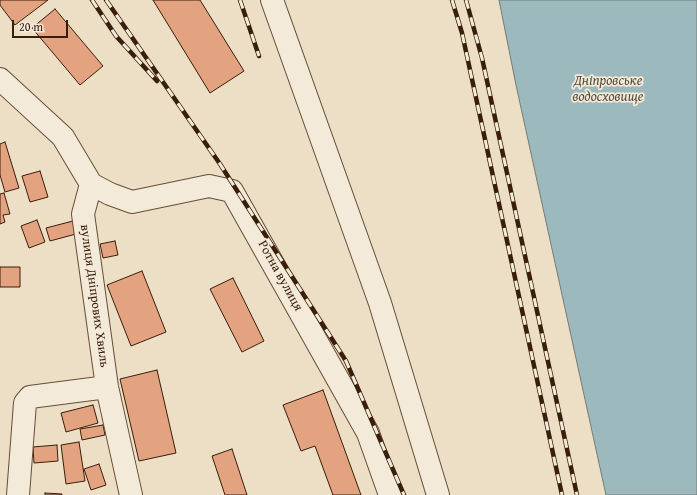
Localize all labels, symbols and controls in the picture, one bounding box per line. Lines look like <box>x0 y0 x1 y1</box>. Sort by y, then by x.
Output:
scale bar <box>14 12 70 38</box>
text: 20 m <box>19 18 43 35</box>
water label: Дніпровське водосховище <box>573 73 643 106</box>
street label: вулиця Дніпрових Хвиль <box>76 224 112 368</box>
street label: Ротна вулиця <box>254 238 306 314</box>

